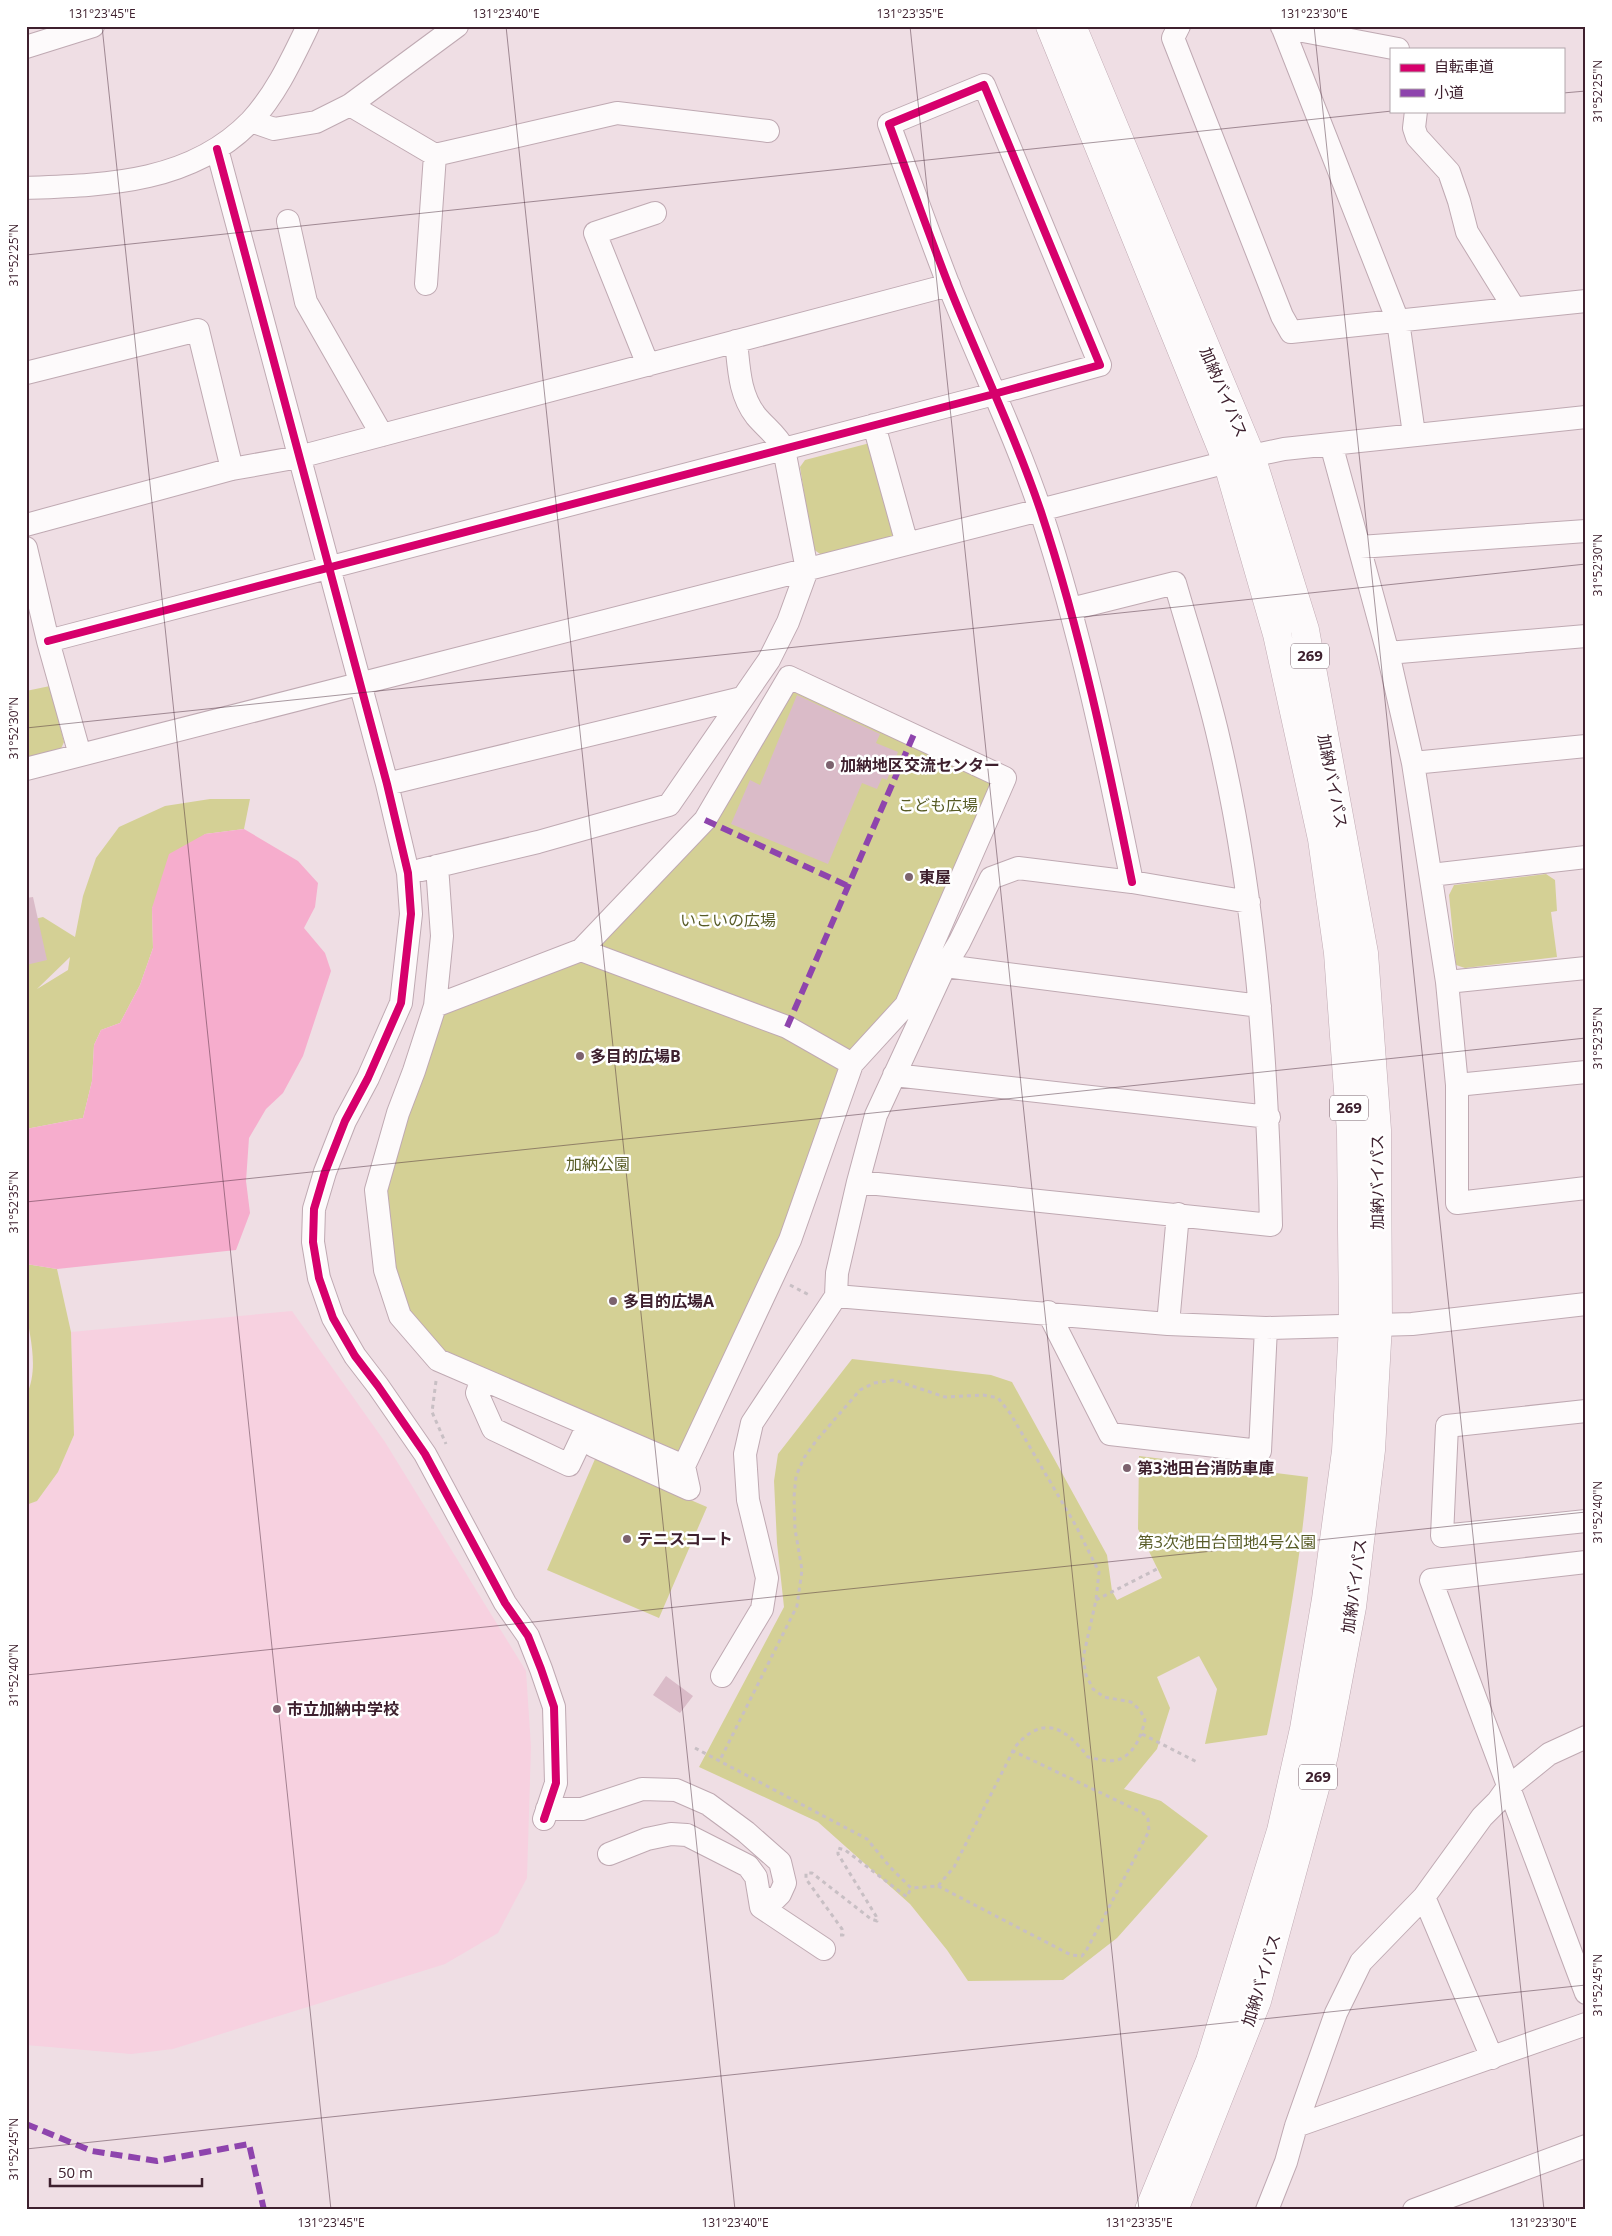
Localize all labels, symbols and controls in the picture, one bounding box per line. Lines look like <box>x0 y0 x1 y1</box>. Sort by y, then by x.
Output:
text: 131°23'45"E <box>68 5 136 22</box>
text: 131°23'40"E <box>472 5 540 22</box>
text: 131°23'35"E <box>876 5 944 22</box>
text: 131°23'30"E <box>1280 5 1348 22</box>
legend <box>1390 48 1564 112</box>
text: 自転車道 <box>1434 56 1494 76</box>
text: 31°52'25"N <box>1589 60 1606 122</box>
text: 小道 <box>1434 82 1464 102</box>
text: 31°52'25"N <box>5 224 22 286</box>
street label: 加納バイパス <box>1195 344 1253 440</box>
text: 31°52'30"N <box>1589 534 1606 596</box>
road number: 269 <box>1291 644 1329 668</box>
text: 31°52'30"N <box>5 697 22 759</box>
street label: 加納バイパス <box>1313 732 1353 830</box>
place label: 加納地区交流センター <box>840 754 1000 776</box>
marker: 加納地区交流センター <box>824 759 836 771</box>
park label: こども広場 <box>898 794 978 816</box>
place label: 東屋 <box>919 866 951 888</box>
marker: 東屋 <box>903 871 915 883</box>
park label: いこいの広場 <box>680 909 776 931</box>
text: 31°52'35"N <box>1589 1007 1606 1069</box>
place label: 多目的広場B <box>590 1045 681 1067</box>
marker: 多目的広場B <box>574 1050 586 1062</box>
road number: 269 <box>1330 1096 1368 1120</box>
street label: 加納バイパス <box>1366 1134 1388 1230</box>
park label: 加納公園 <box>566 1153 630 1175</box>
text: 31°52'35"N <box>5 1171 22 1233</box>
place label: 多目的広場A <box>623 1290 715 1312</box>
marker: 多目的広場A <box>607 1295 619 1307</box>
place label: 第3池田台消防車庫 <box>1137 1457 1274 1479</box>
marker: 第3池田台消防車庫 <box>1121 1462 1133 1474</box>
text: 31°52'40"N <box>1589 1481 1606 1543</box>
place label: テニスコート <box>637 1528 733 1550</box>
park label: 第3次池田台団地4号公園 <box>1138 1531 1316 1553</box>
marker: テニスコート <box>621 1533 633 1545</box>
street label: 加納バイパス <box>1336 1537 1372 1635</box>
text: 31°52'40"N <box>5 1644 22 1706</box>
place label: 市立加納中学校 <box>287 1698 399 1720</box>
marker: 市立加納中学校 <box>271 1703 283 1715</box>
road number: 269 <box>1299 1764 1337 1790</box>
street label: 加納バイパス <box>1236 1931 1286 2029</box>
text: 31°52'45"N <box>1589 1954 1606 2016</box>
text: 31°52'45"N <box>5 2118 22 2180</box>
scale bar <box>50 2156 202 2188</box>
text: 50 m <box>58 2162 93 2182</box>
text: 131°23'45"E <box>297 2214 365 2231</box>
text: 131°23'40"E <box>701 2214 769 2231</box>
text: 131°23'35"E <box>1105 2214 1173 2231</box>
text: 131°23'30"E <box>1509 2214 1577 2231</box>

